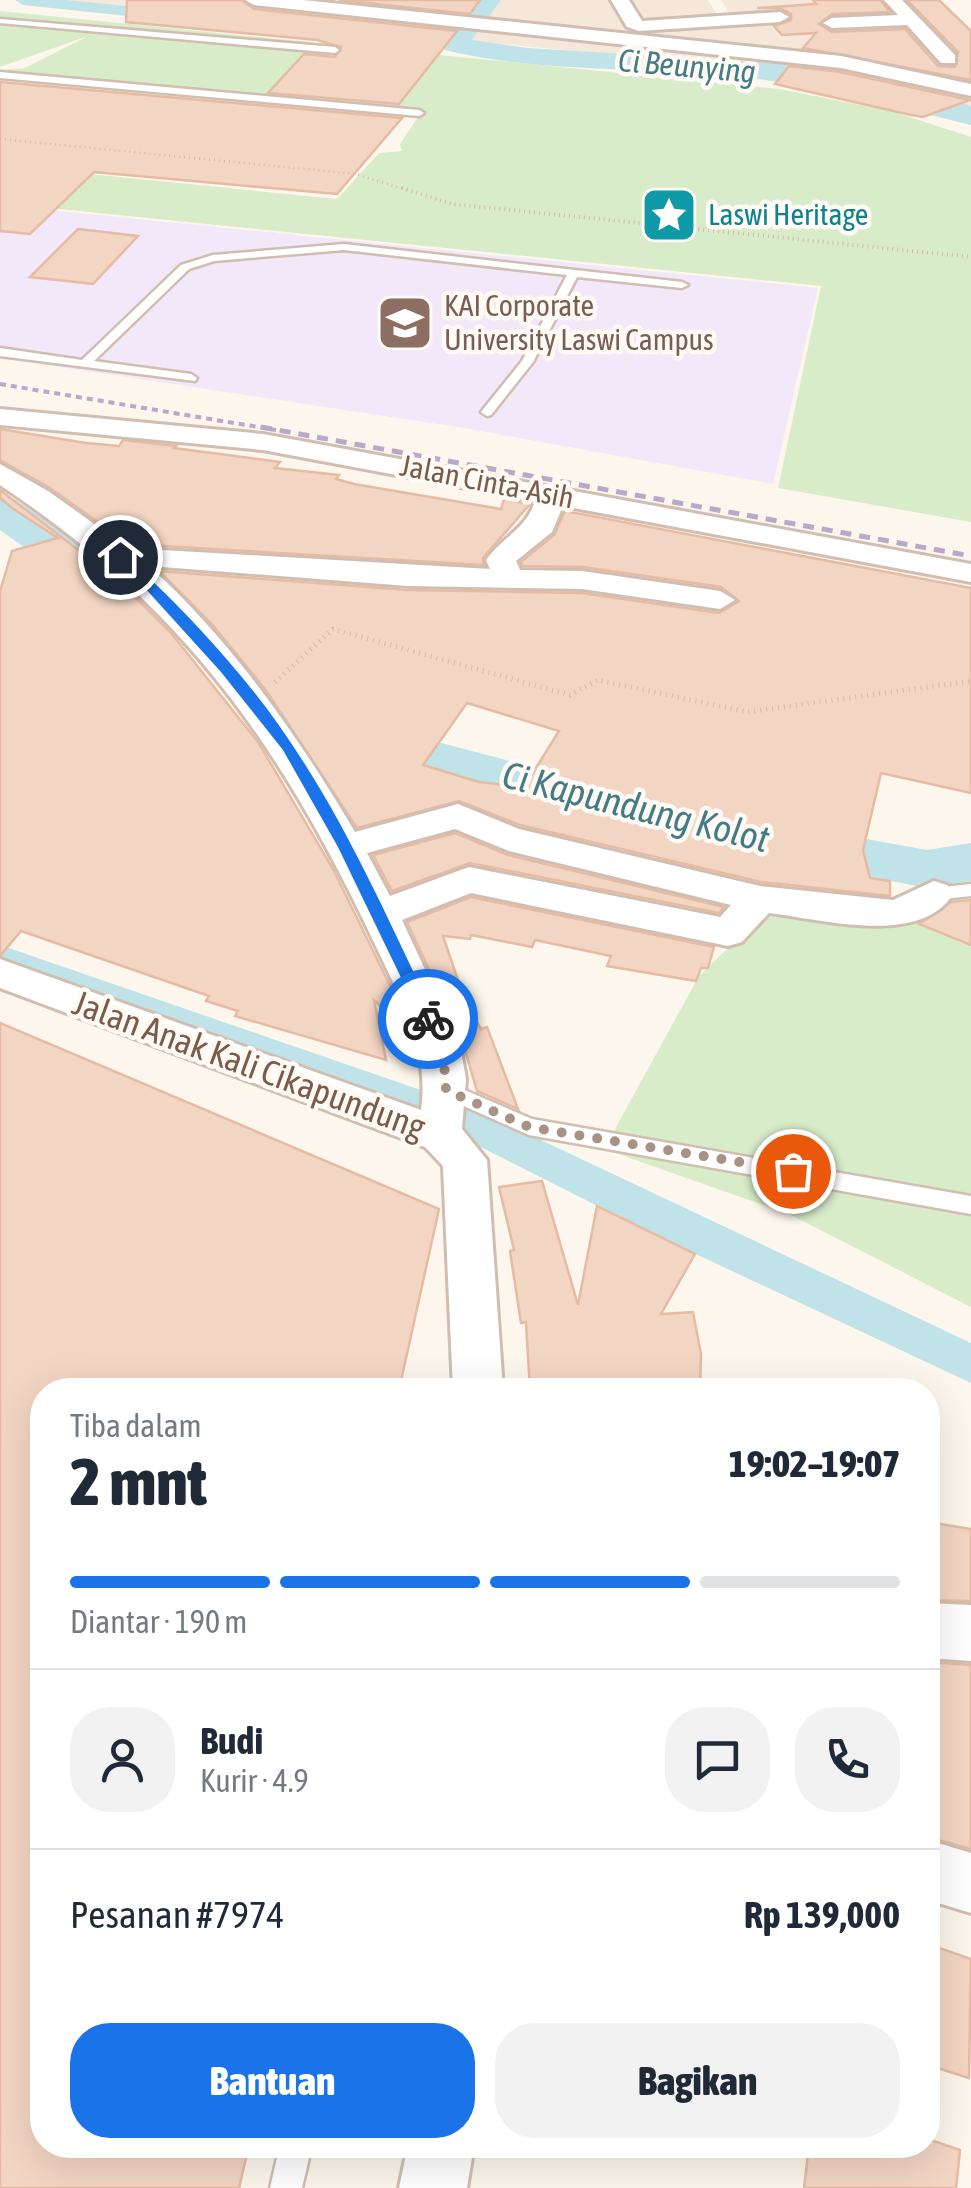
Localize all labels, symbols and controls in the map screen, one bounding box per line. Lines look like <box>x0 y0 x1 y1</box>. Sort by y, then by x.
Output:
water label: Ci Beunying <box>617 41 757 90</box>
place icon: Laswi Heritage <box>639 185 699 245</box>
place label: Laswi Heritage <box>708 197 868 231</box>
place label: KAI Corporate University Laswi Campus <box>444 288 714 356</box>
school or university icon: KAI Corporate University Laswi Campus <box>375 293 435 353</box>
street label: Jalan Cinta-Asih <box>398 448 577 514</box>
pin <box>78 515 163 600</box>
icon: home <box>93 530 148 585</box>
water label: Ci Kapundung Kolot <box>498 753 774 860</box>
courier <box>378 969 478 1069</box>
street label: Jalan Anak Kali Cikapundung <box>68 982 431 1146</box>
icon: bike <box>401 992 456 1047</box>
pin <box>751 1129 836 1214</box>
icon: bag <box>766 1144 821 1199</box>
text: Tiba dalam <box>70 1407 202 1444</box>
text: 19:02–19:07 <box>729 1442 900 1485</box>
text: 2 mnt <box>70 1444 207 1519</box>
text: Diantar · 190 m <box>70 1603 247 1640</box>
button: person <box>70 1707 175 1812</box>
button: chat <box>665 1707 770 1812</box>
button: phone <box>795 1707 900 1812</box>
text: Budi <box>200 1719 263 1762</box>
text: Kurir · 4.9 <box>200 1762 308 1799</box>
text: Pesanan #7974 <box>70 1893 284 1936</box>
text: Rp 139,000 <box>744 1893 900 1936</box>
button: Bantuan <box>70 2023 475 2138</box>
button: Bagikan <box>495 2023 900 2138</box>

